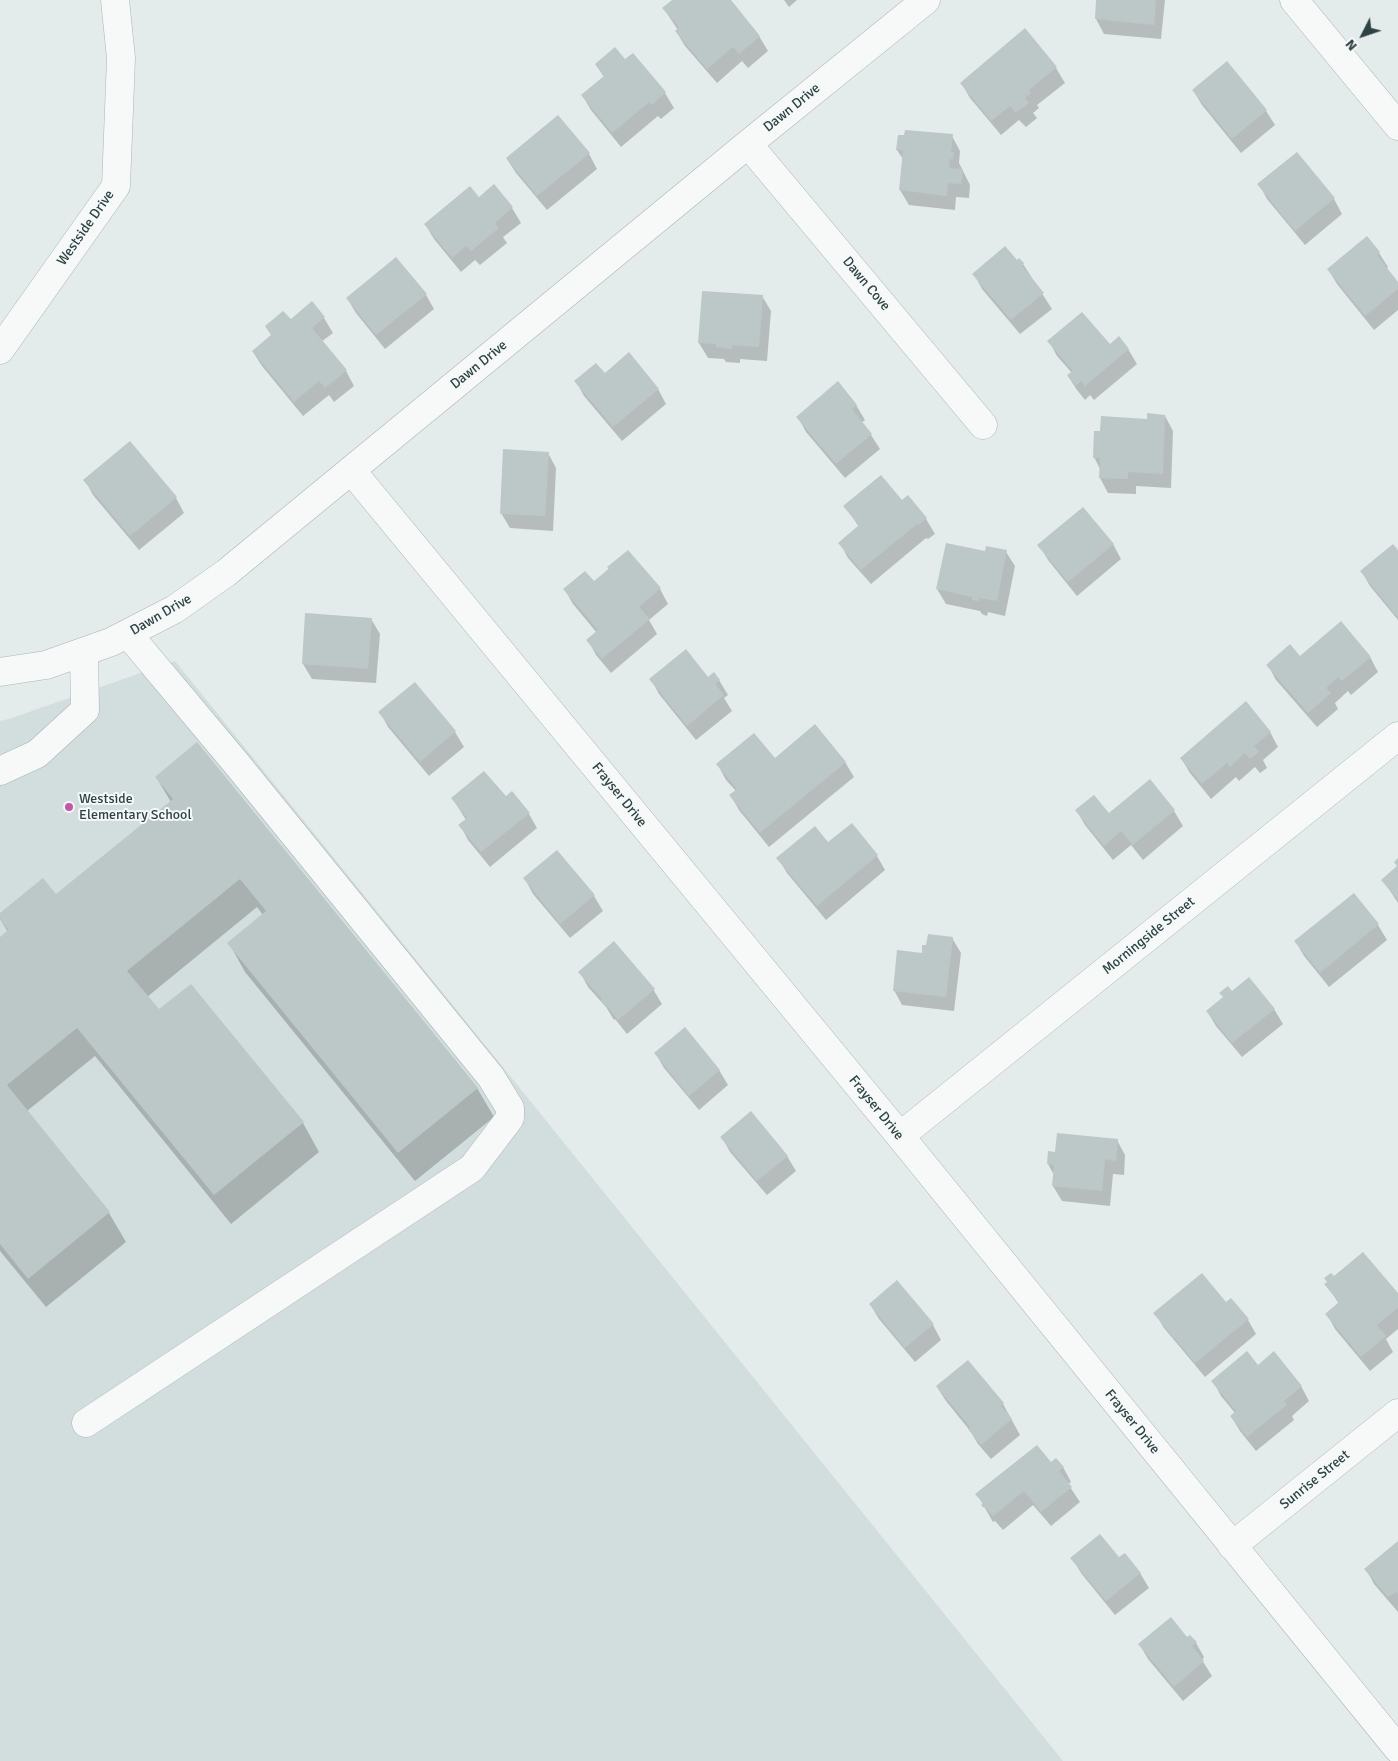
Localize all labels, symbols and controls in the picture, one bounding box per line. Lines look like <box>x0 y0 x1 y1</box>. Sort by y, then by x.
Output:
north arrow <box>1338 10 1388 60</box>
text: N <box>1342 36 1361 54</box>
street label: Dawn Drive <box>760 80 824 136</box>
street label: Westside Drive <box>54 187 118 269</box>
street label: Dawn Cove <box>839 254 893 314</box>
street label: Dawn Drive <box>447 337 511 393</box>
street label: Dawn Drive <box>127 591 195 639</box>
street label: Frayser Drive <box>588 759 650 831</box>
place label: Westside Elementary School <box>79 791 192 824</box>
marker: Westside Elementary School <box>63 801 75 813</box>
street label: Morningside Street <box>1099 894 1199 978</box>
street label: Frayser Drive <box>845 1072 907 1144</box>
street label: Frayser Drive <box>1101 1386 1163 1458</box>
street label: Sunrise Street <box>1277 1447 1353 1513</box>

